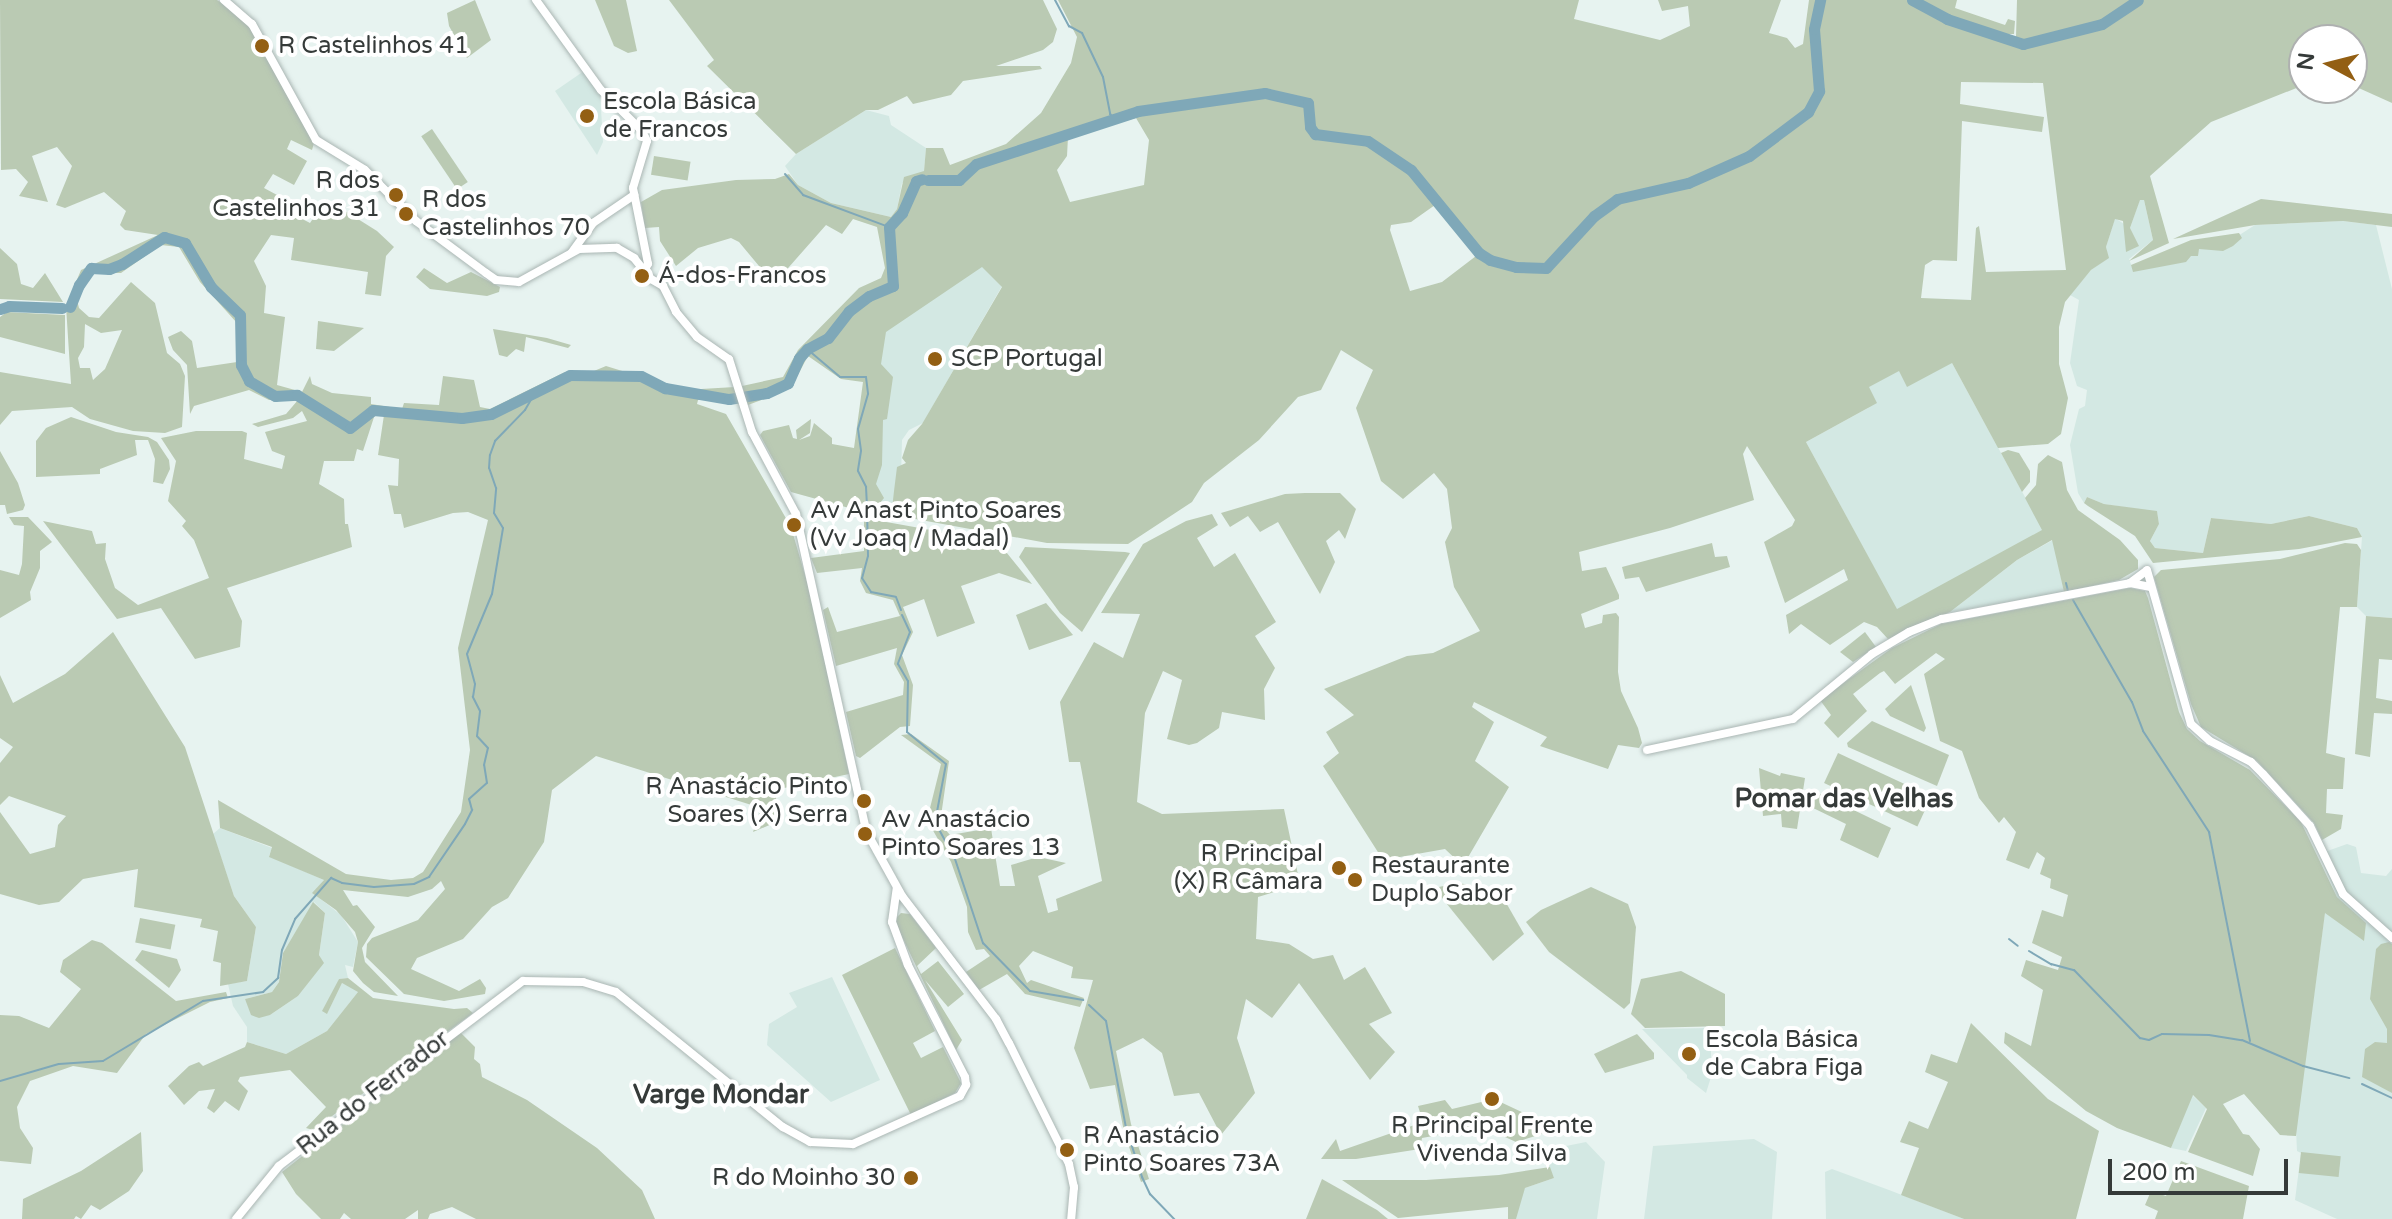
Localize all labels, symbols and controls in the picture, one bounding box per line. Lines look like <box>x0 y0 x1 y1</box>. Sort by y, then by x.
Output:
north arrow <box>2288 24 2368 104</box>
place label: R Castelinhos 41 <box>278 32 469 60</box>
marker: R Castelinhos 41 <box>253 37 271 55</box>
text: N <box>2292 51 2320 72</box>
place label: Escola Básica de Francos <box>603 88 757 144</box>
marker: Escola Básica de Francos <box>578 107 596 125</box>
place label: R dos Castelinhos 31 <box>212 167 380 223</box>
marker: R dos Castelinhos 31 <box>387 186 405 204</box>
place label: R dos Castelinhos 70 <box>422 186 590 242</box>
marker: R dos Castelinhos 70 <box>397 205 415 223</box>
place label: Á-dos-Francos <box>658 262 826 290</box>
marker: Á-dos-Francos <box>633 267 651 285</box>
place label: SCP Portugal <box>951 345 1103 373</box>
marker: SCP Portugal <box>926 350 944 368</box>
place label: Av Anast Pinto Soares (Vv Joaq / Madal) <box>810 497 1062 553</box>
marker: Av Anast Pinto Soares (Vv Joaq / Madal) <box>785 516 803 534</box>
place label: R Anastácio Pinto Soares (X) Serra <box>645 773 848 829</box>
district label: Pomar das Velhas <box>1734 783 1954 815</box>
marker: R Anastácio Pinto Soares (X) Serra <box>855 792 873 810</box>
place label: Av Anastácio Pinto Soares 13 <box>881 806 1060 862</box>
marker: Av Anastácio Pinto Soares 13 <box>856 825 874 843</box>
place label: R Principal (X) R Câmara <box>1174 840 1323 896</box>
place label: Restaurante Duplo Sabor <box>1371 852 1513 908</box>
marker: R Principal (X) R Câmara <box>1330 859 1348 877</box>
marker: Restaurante Duplo Sabor <box>1346 871 1364 889</box>
street label: Rua do Ferrador <box>291 1025 455 1161</box>
place label: Escola Básica de Cabra Figa <box>1705 1026 1863 1082</box>
marker: Escola Básica de Cabra Figa <box>1680 1045 1698 1063</box>
district label: Varge Mondar <box>633 1079 809 1111</box>
marker: R Principal Frente Vivenda Silva <box>1483 1090 1501 1108</box>
place label: R Principal Frente Vivenda Silva <box>1391 1112 1593 1168</box>
place label: R Anastácio Pinto Soares 73A <box>1083 1122 1280 1178</box>
marker: R Anastácio Pinto Soares 73A <box>1058 1141 1076 1159</box>
scale bar <box>2112 1143 2292 1193</box>
text: 200 m <box>2122 1158 2196 1187</box>
place label: R do Moinho 30 <box>712 1164 895 1192</box>
marker: R do Moinho 30 <box>902 1169 920 1187</box>

